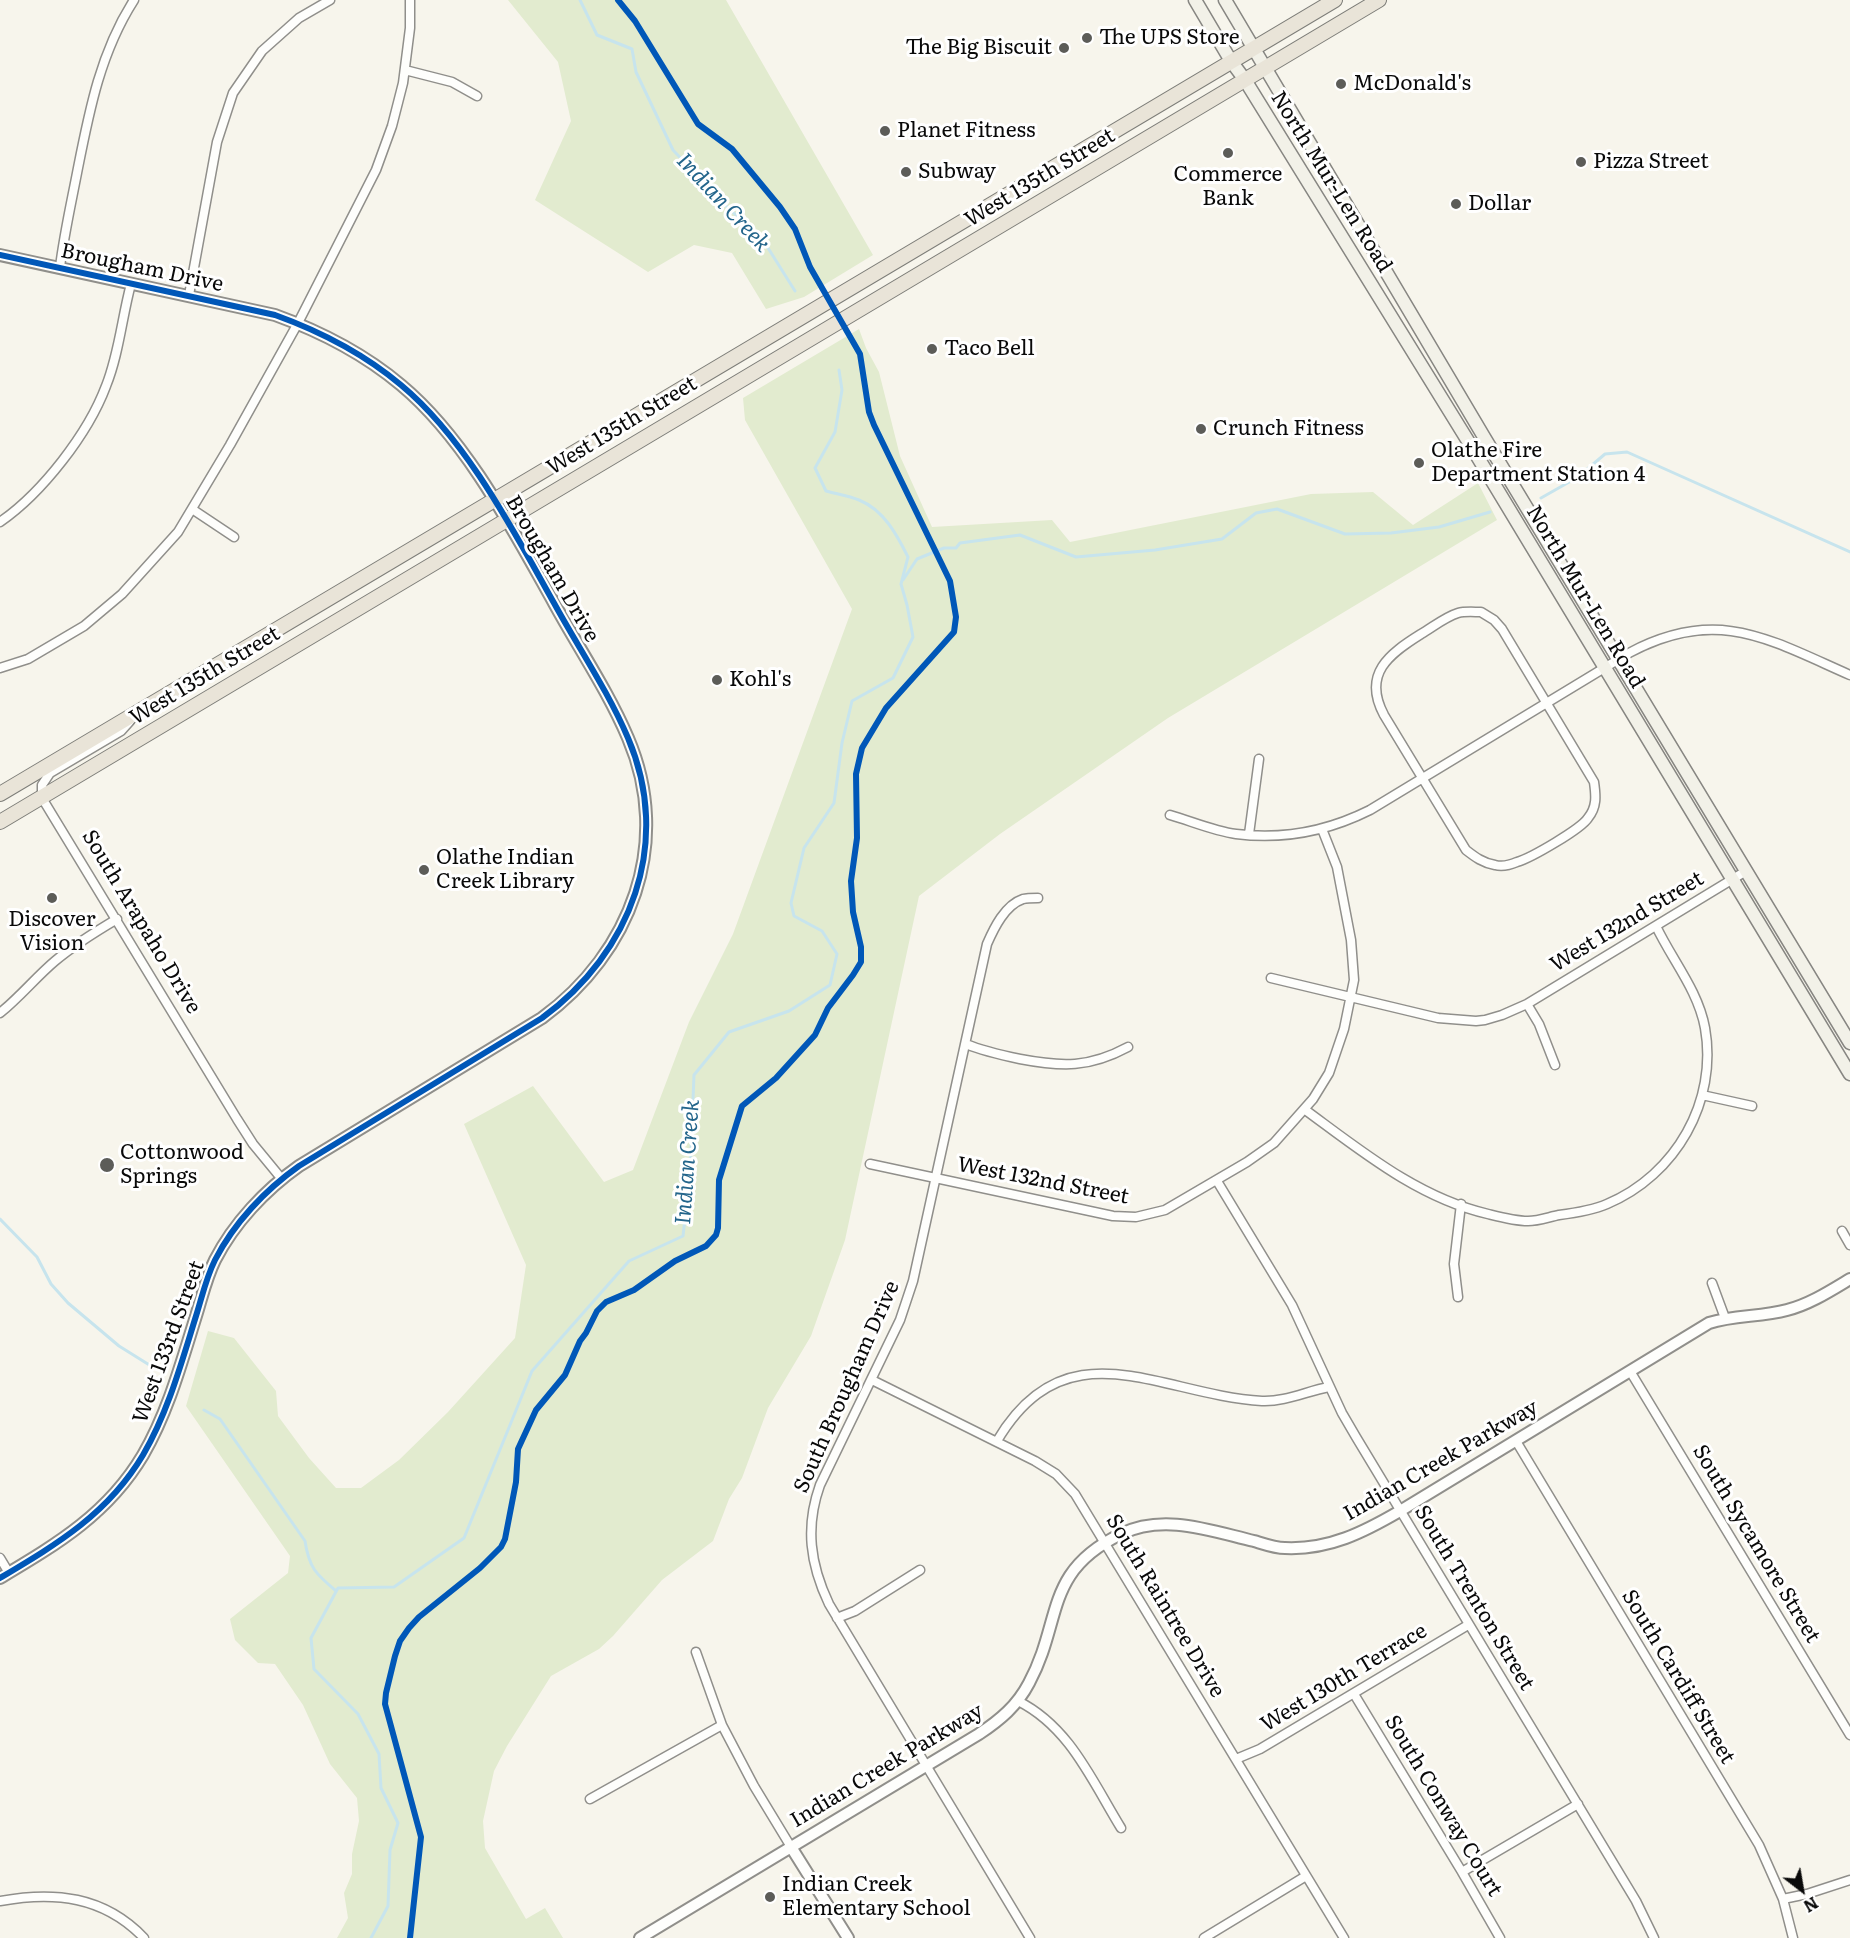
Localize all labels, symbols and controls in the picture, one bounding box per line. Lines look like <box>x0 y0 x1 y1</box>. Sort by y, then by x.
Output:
place label: The UPS Store <box>1099 25 1240 51</box>
marker: The UPS Store <box>1080 31 1094 45</box>
place label: The Big Biscuit <box>905 35 1052 61</box>
marker: The Big Biscuit <box>1057 41 1071 55</box>
place label: McDonald's <box>1353 71 1471 97</box>
marker: McDonald's <box>1334 77 1348 91</box>
street label: North Mur-Len Road <box>1265 87 1397 277</box>
place label: Planet Fitness <box>897 118 1035 144</box>
street label: West 135th Street <box>960 123 1120 233</box>
marker: Planet Fitness <box>878 124 892 138</box>
marker: Commerce Bank <box>1221 146 1235 160</box>
water label: Indian Creek <box>671 148 775 258</box>
place label: Pizza Street <box>1593 149 1709 175</box>
marker: Pizza Street <box>1574 155 1588 169</box>
place label: Subway <box>918 159 996 185</box>
place label: Commerce Bank <box>1174 162 1282 212</box>
marker: Subway <box>899 165 913 179</box>
place label: Dollar <box>1468 191 1531 217</box>
marker: Dollar <box>1449 197 1463 211</box>
street label: Brougham Drive <box>59 238 225 298</box>
place label: Taco Bell <box>944 336 1035 362</box>
marker: Taco Bell <box>925 342 939 356</box>
street label: West 135th Street <box>542 371 702 481</box>
place label: Crunch Fitness <box>1213 416 1364 442</box>
marker: Crunch Fitness <box>1194 422 1208 436</box>
place label: Olathe Fire Department Station 4 <box>1431 438 1645 488</box>
marker: Olathe Fire Department Station 4 <box>1412 456 1426 470</box>
street label: Brougham Drive <box>500 491 604 647</box>
street label: North Mur-Len Road <box>1520 501 1650 693</box>
street label: West 135th Street <box>125 621 285 731</box>
place label: Kohl's <box>729 667 791 693</box>
marker: Kohl's <box>710 673 724 687</box>
street label: South Arapaho Drive <box>76 826 206 1018</box>
place label: Olathe Indian Creek Library <box>436 845 574 895</box>
marker: Olathe Indian Creek Library <box>417 863 431 877</box>
street label: West 132nd Street <box>1546 866 1708 978</box>
marker: Discover Vision <box>45 891 59 905</box>
place label: Discover Vision <box>8 907 96 957</box>
water label: Indian Creek <box>670 1099 706 1225</box>
place label: Cottonwood Springs <box>120 1140 244 1190</box>
street label: West 132nd Street <box>955 1152 1131 1210</box>
marker: Cottonwood Springs <box>98 1156 116 1174</box>
street label: West 133rd Street <box>128 1257 210 1427</box>
street label: South Brougham Drive <box>789 1277 905 1497</box>
street label: Indian Creek Parkway <box>1339 1395 1543 1527</box>
street label: South Sycamore Street <box>1687 1440 1825 1648</box>
street label: South Trenton Street <box>1409 1501 1539 1695</box>
street label: South Raintree Drive <box>1100 1510 1230 1702</box>
street label: South Cardiff Street <box>1616 1585 1740 1769</box>
street label: West 130th Terrace <box>1256 1618 1432 1738</box>
street label: Indian Creek Parkway <box>786 1699 988 1833</box>
street label: South Conway Court <box>1379 1711 1507 1901</box>
north arrow <box>1772 1860 1832 1920</box>
place label: Indian Creek Elementary School <box>782 1872 971 1922</box>
marker: Indian Creek Elementary School <box>763 1890 777 1904</box>
text: N <box>1799 1892 1823 1919</box>

